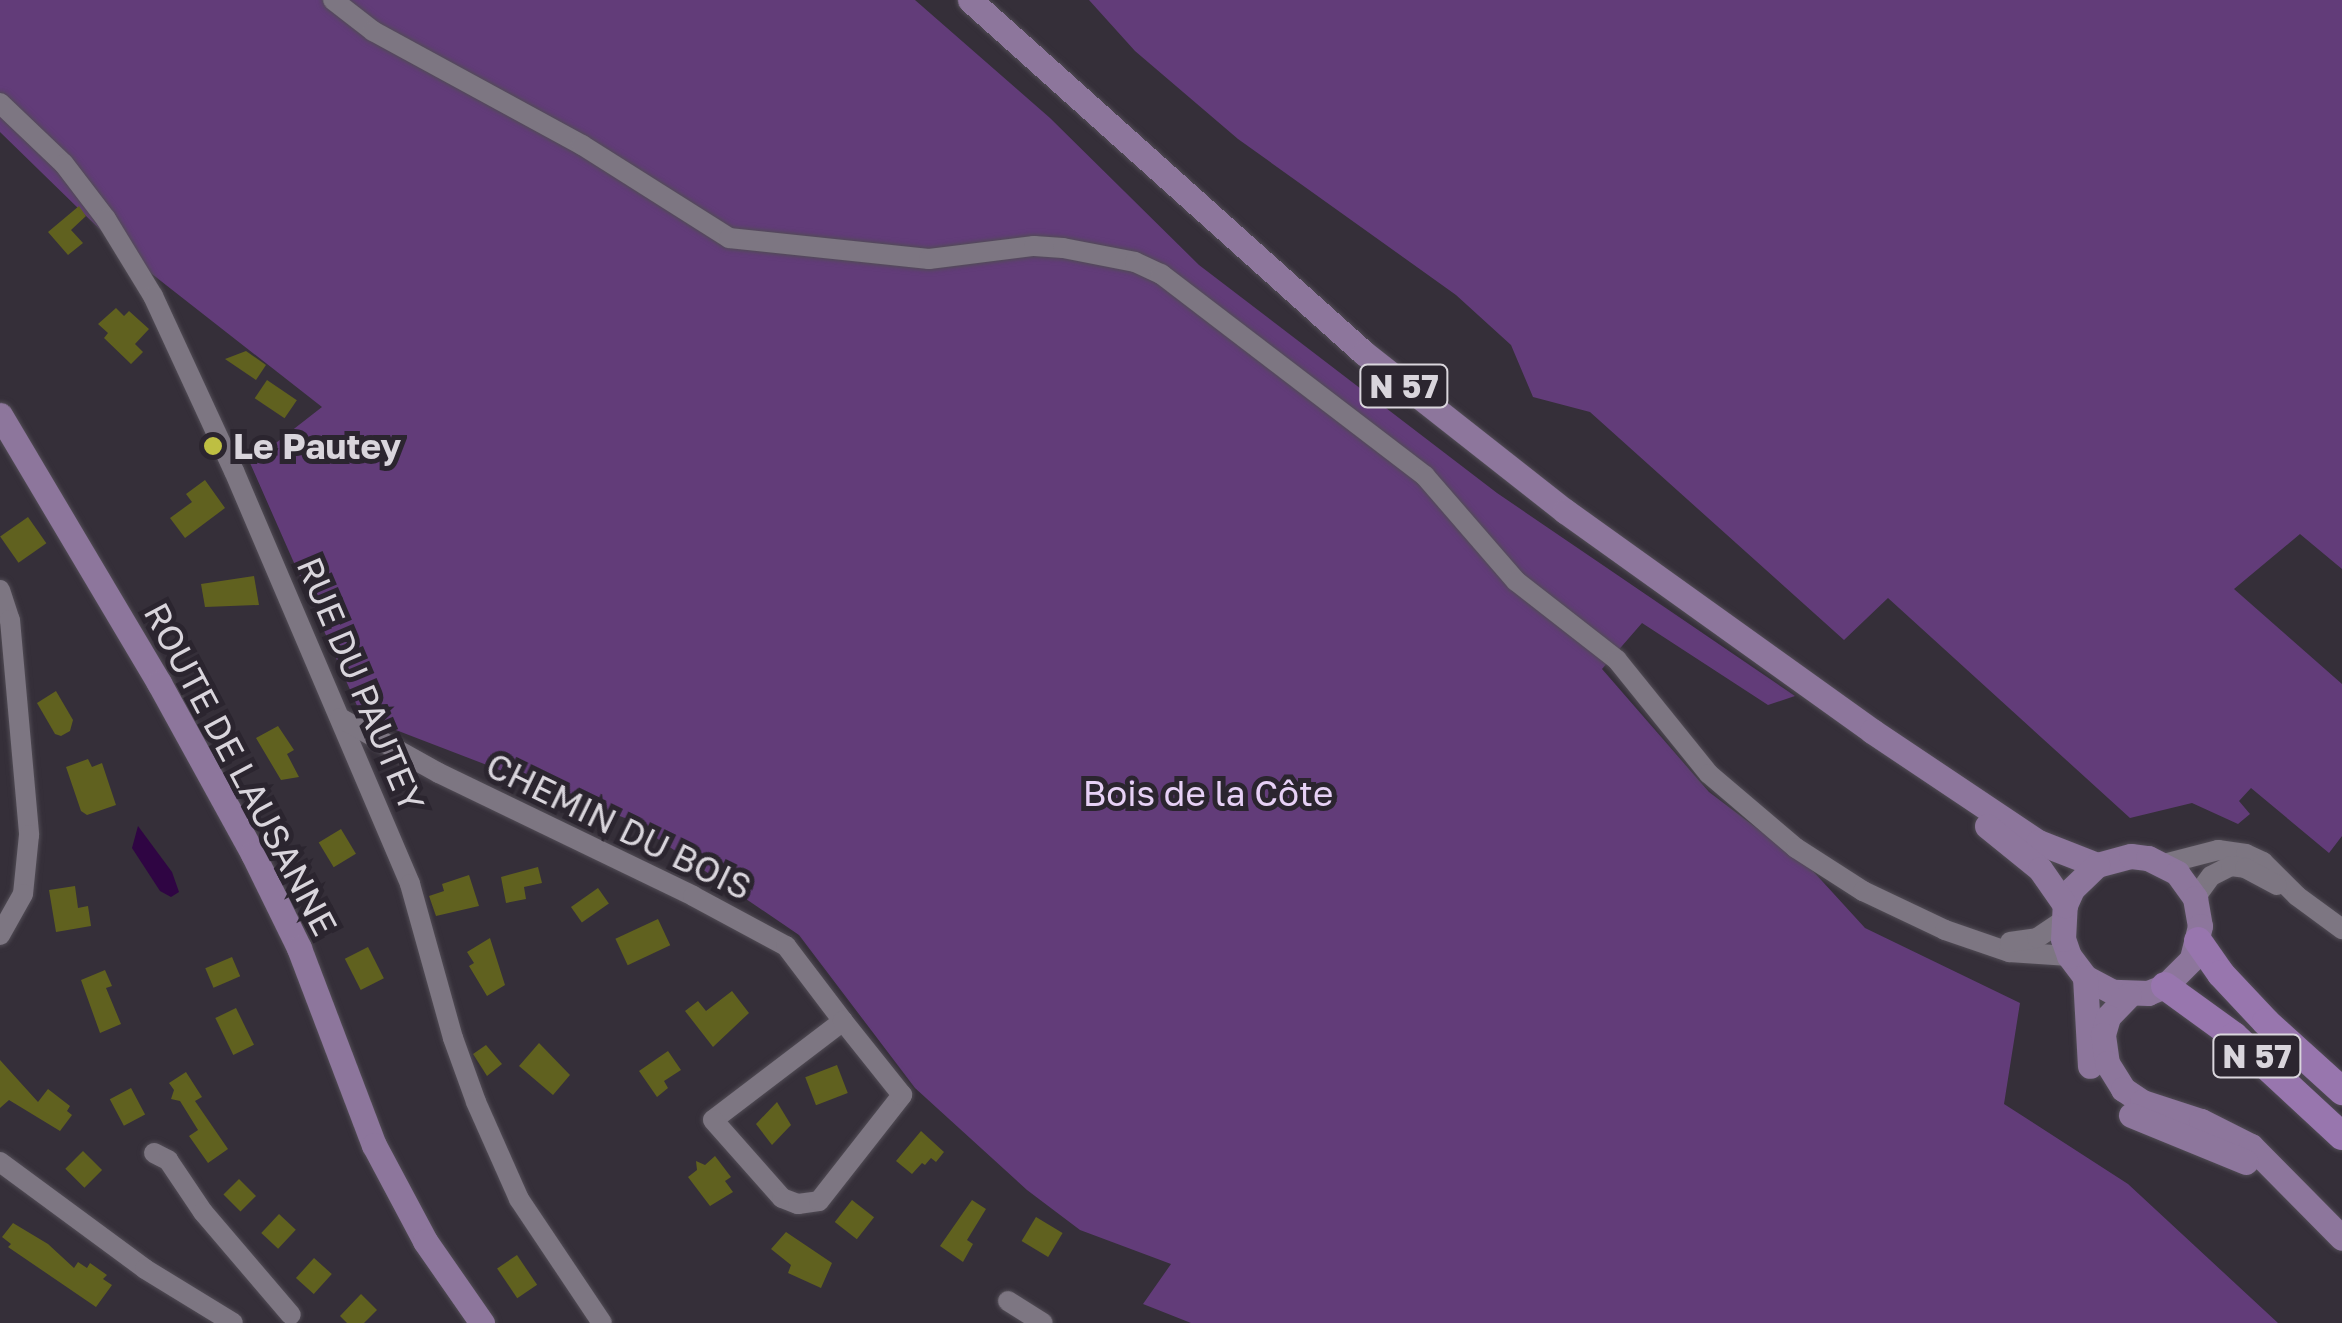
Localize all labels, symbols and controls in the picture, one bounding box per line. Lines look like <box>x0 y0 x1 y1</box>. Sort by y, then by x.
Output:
road number: N 57 <box>1359 359 1449 413</box>
place label: Le Pautey <box>233 425 401 467</box>
marker: Le Pautey <box>202 435 224 457</box>
street label: RUE DU PAUTEY <box>289 551 433 817</box>
street label: ROUTE DE LAUSANNE <box>135 596 347 942</box>
street label: CHEMIN DU BOIS <box>480 744 758 908</box>
park label: Bois de la Côte <box>1083 772 1333 814</box>
road number: N 57 <box>2212 1029 2302 1083</box>

